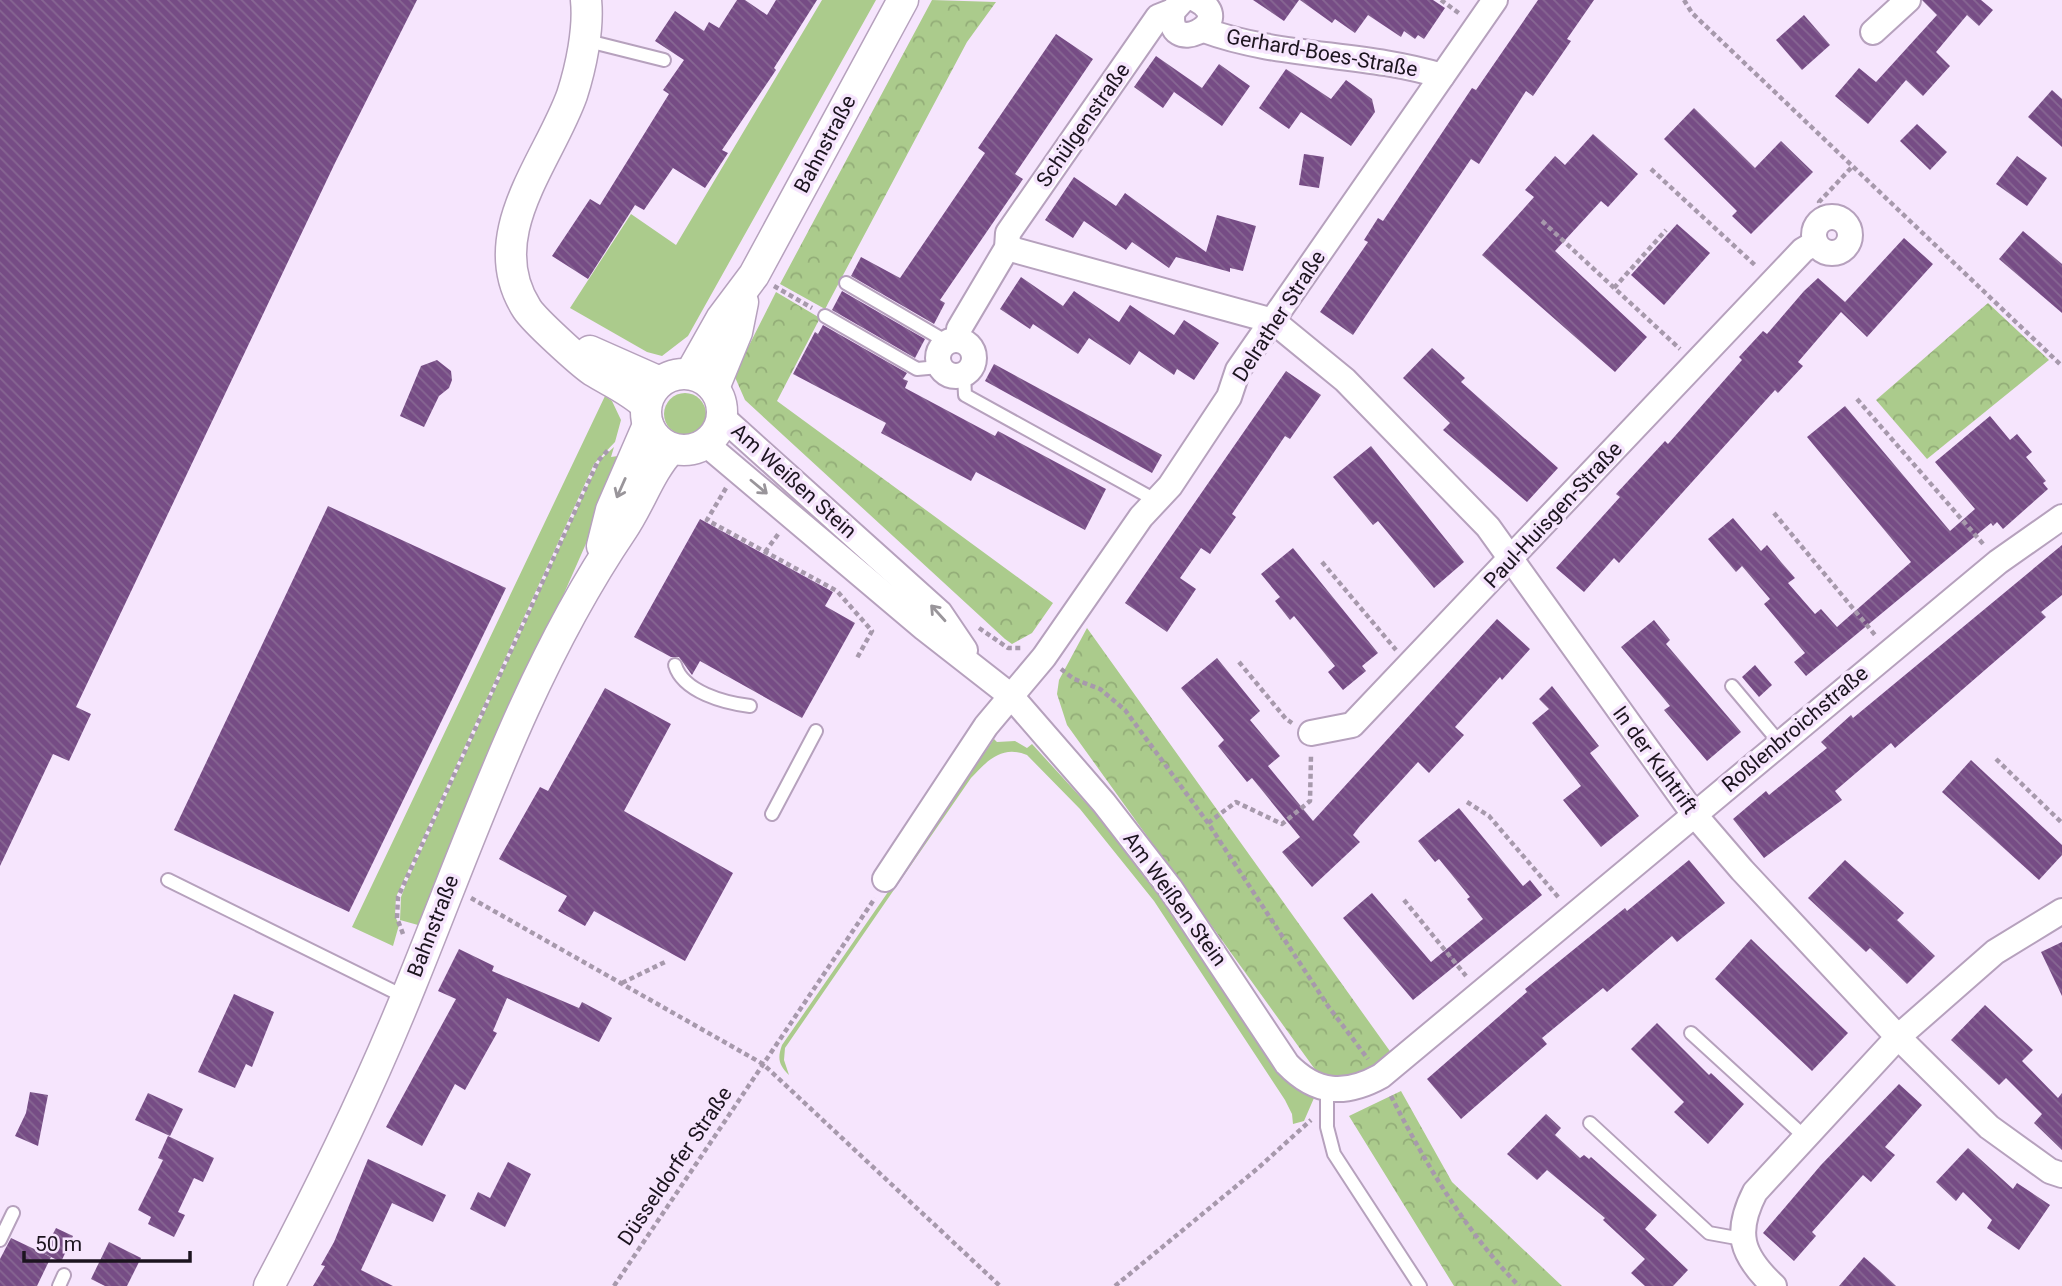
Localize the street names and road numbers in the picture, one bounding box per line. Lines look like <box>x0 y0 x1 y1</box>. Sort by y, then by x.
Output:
street label: Gerhard-Boes-Straße <box>1224 24 1420 82</box>
street label: Schülgenstraße <box>1031 58 1135 192</box>
street label: Bahnstraße <box>789 91 861 197</box>
street label: Delrather Straße <box>1228 246 1330 386</box>
street label: Am Weißen Stein <box>727 419 861 543</box>
street label: Paul-Huisgen-Straße <box>1479 437 1627 593</box>
street label: Roßlenbroichstraße <box>1717 661 1873 797</box>
street label: In der Kuhtrift <box>1608 702 1702 819</box>
street label: Am Weißen Stein <box>1118 827 1232 971</box>
street label: Bahnstraße <box>403 872 463 980</box>
street label: Düsseldorfer Straße <box>613 1082 737 1250</box>

